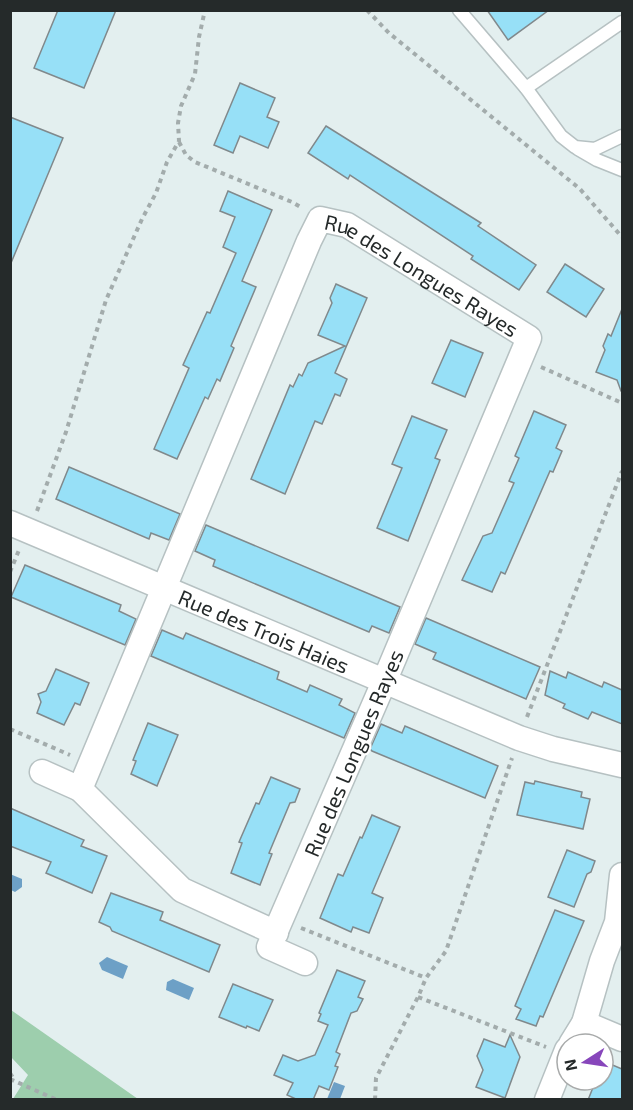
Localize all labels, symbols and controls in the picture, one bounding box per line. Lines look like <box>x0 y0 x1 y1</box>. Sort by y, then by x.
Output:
street label: Rue des Longues Rayes <box>322 208 523 341</box>
street label: Rue des Trois Haies <box>175 583 353 677</box>
street label: Rue des Longues Rayes <box>298 646 408 860</box>
north arrow <box>555 1032 615 1092</box>
text: N <box>559 1058 580 1073</box>

